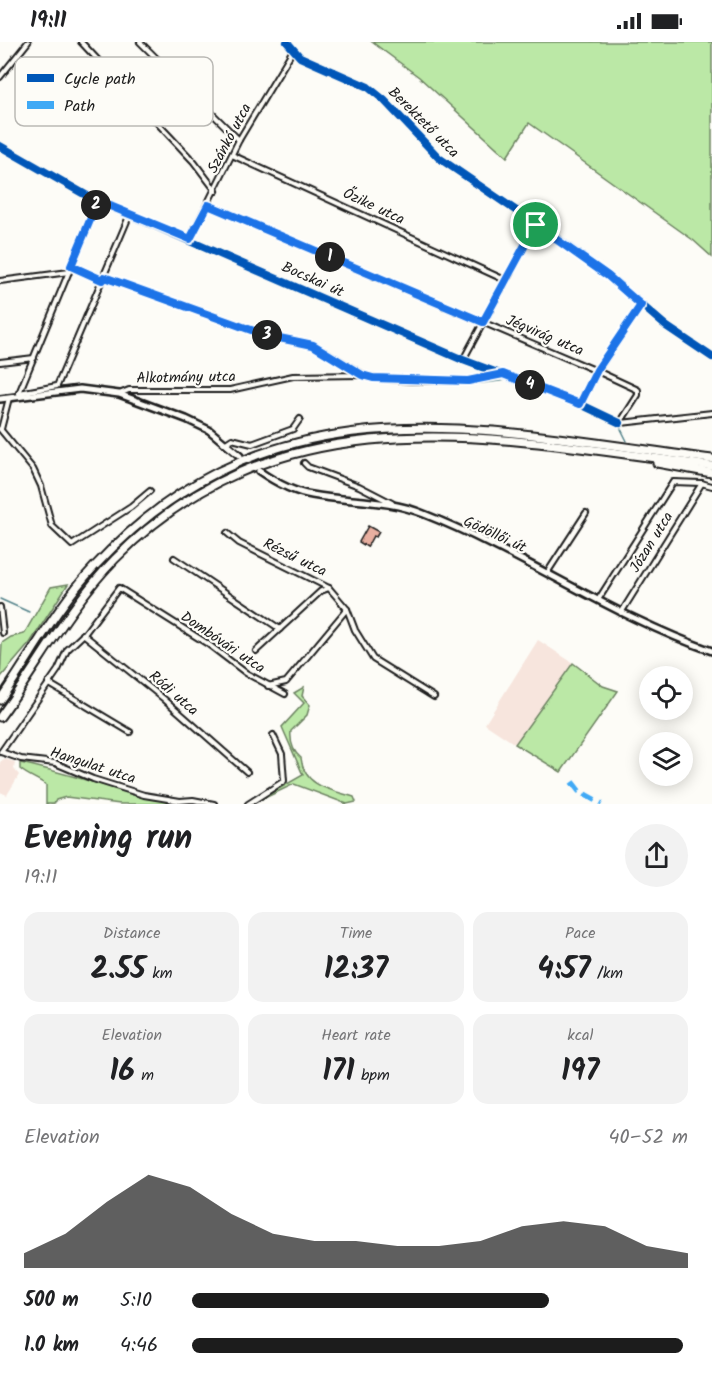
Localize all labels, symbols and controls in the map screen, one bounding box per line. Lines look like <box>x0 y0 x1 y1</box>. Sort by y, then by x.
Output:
text: 19:11 <box>30 4 66 39</box>
legend <box>15 57 213 126</box>
text: Cycle path <box>64 67 136 92</box>
street label: Berektető utca <box>382 81 465 164</box>
text: Path <box>64 94 95 119</box>
street label: Szánkó utca <box>201 99 258 178</box>
street label: Őzike utca <box>339 182 409 232</box>
pin: 2 <box>81 190 111 220</box>
text: 2 <box>91 192 101 217</box>
pin <box>510 199 561 250</box>
icon: arrive <box>519 208 552 241</box>
pin: 1 <box>315 242 345 272</box>
text: 1 <box>328 244 332 269</box>
street label: Bocskai út <box>278 256 348 304</box>
street label: Jégvirág utca <box>502 309 587 363</box>
pin: 3 <box>252 320 282 350</box>
text: 3 <box>263 322 271 347</box>
street label: Alkotmány utca <box>136 365 236 391</box>
pin: 4 <box>515 370 545 400</box>
text: 4 <box>526 372 534 397</box>
street label: Józan utca <box>624 507 680 578</box>
street label: Gödöllői út <box>459 510 530 560</box>
street label: Rézsű utca <box>259 532 331 584</box>
street label: Dombóvári utca <box>175 606 270 680</box>
street label: Ródi utca <box>143 665 204 722</box>
map controls <box>639 666 693 786</box>
button: locate <box>639 666 693 720</box>
button: layers <box>639 732 693 786</box>
street label: Hangulat utca <box>47 741 139 791</box>
text: Evening run <box>24 813 192 866</box>
button: share <box>625 824 688 887</box>
text: 19:11 <box>24 862 58 894</box>
text: Distance <box>103 921 160 946</box>
text: Time <box>340 921 372 946</box>
text: Pace <box>565 921 596 946</box>
text: 2.55 <box>91 946 146 994</box>
text: 12:37 <box>324 946 388 994</box>
text: 4:57 <box>538 946 591 994</box>
text: km <box>146 961 172 986</box>
text: /km <box>591 961 623 986</box>
text: Elevation <box>101 1023 162 1048</box>
text: Heart rate <box>321 1023 391 1048</box>
text: kcal <box>567 1023 593 1048</box>
text: 16 <box>109 1048 135 1096</box>
text: 171 <box>322 1048 355 1096</box>
text: 197 <box>561 1048 600 1096</box>
text: m <box>135 1063 154 1088</box>
text: bpm <box>355 1063 390 1088</box>
text: Elevation <box>24 1122 100 1154</box>
text: 40–52 m <box>608 1122 688 1154</box>
text: 500 m <box>24 1285 79 1317</box>
text: 5:10 <box>120 1285 152 1317</box>
text: 1.0 km <box>24 1330 79 1362</box>
text: 4:46 <box>120 1330 158 1362</box>

